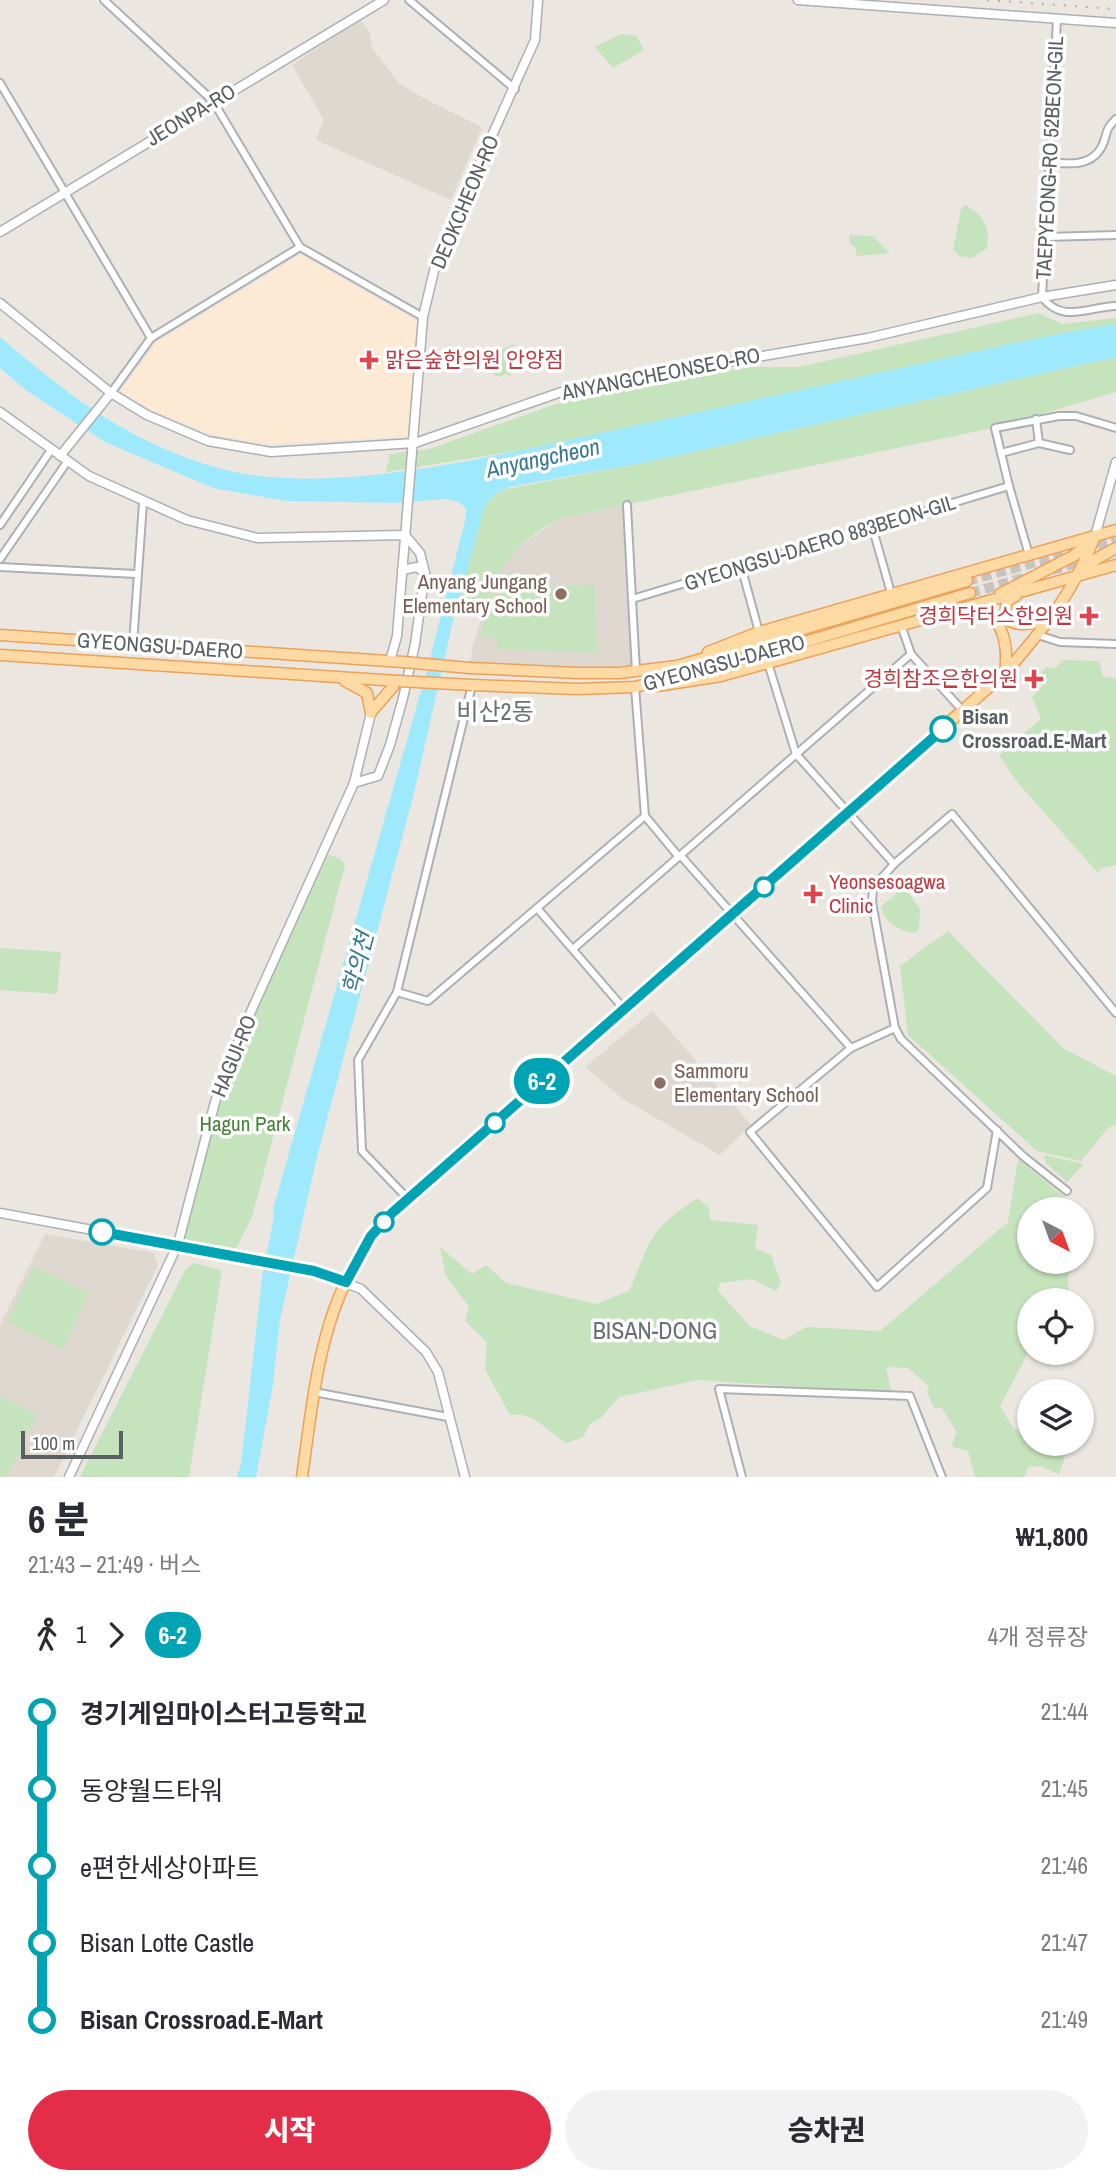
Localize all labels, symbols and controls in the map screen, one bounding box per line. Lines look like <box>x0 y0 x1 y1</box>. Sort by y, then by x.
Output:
street label: TAEPYEONG-RO 52BEON-GIL <box>1029 35 1070 280</box>
street label: JEONPA-RO <box>141 77 241 153</box>
street label: DEOKCHEON-RO <box>423 131 506 273</box>
street label: ANYANGCHEONSEO-RO <box>558 340 763 407</box>
place label: 맑은숲한의원 안양점 <box>385 345 564 374</box>
marker: 맑은숲한의원 안양점 <box>359 350 379 370</box>
water label: Anyangcheon <box>482 430 603 485</box>
street label: GYEONGSU-DAERO 883BEON-GIL <box>681 487 959 598</box>
place label: Anyang Jungang Elementary School <box>402 567 547 620</box>
marker: Anyang Jungang Elementary School <box>553 586 569 602</box>
place label: 경희닥터스한의원 <box>918 601 1073 630</box>
marker: 경희닥터스한의원 <box>1079 606 1099 626</box>
street label: GYEONGSU-DAERO <box>76 625 244 666</box>
street label: GYEONGSU-DAERO <box>640 627 808 698</box>
place label: 경희참조은한의원 <box>863 664 1018 693</box>
marker: 경희참조은한의원 <box>1024 669 1044 689</box>
district label: 비산2동 <box>456 695 534 727</box>
place label: Bisan Crossroad.E-Mart <box>962 702 1107 755</box>
marker: Bisan Crossroad.E-Mart <box>930 716 956 742</box>
place label: Yeonsesoagwa Clinic <box>829 867 946 920</box>
unlabelled marker <box>754 877 774 897</box>
marker: Yeonsesoagwa Clinic <box>803 884 823 904</box>
water label: 학의천 <box>335 926 381 997</box>
street label: HAGUI-RO <box>204 1010 263 1101</box>
place label: Sammoru Elementary School <box>674 1056 819 1109</box>
line badge: 6-2 <box>502 1058 582 1104</box>
text: 6-2 <box>528 1065 556 1097</box>
marker: Sammoru Elementary School <box>652 1075 668 1091</box>
park label: Hagun Park <box>200 1109 291 1138</box>
unlabelled marker <box>485 1113 505 1133</box>
north arrow <box>1017 1197 1094 1274</box>
map controls <box>1017 1197 1094 1456</box>
unlabelled marker <box>374 1212 394 1232</box>
unlabelled marker <box>89 1219 115 1245</box>
button: locate <box>1017 1288 1094 1365</box>
district label: BISAN-DONG <box>593 1314 717 1346</box>
button: layers <box>1017 1379 1094 1456</box>
scale bar <box>21 1428 122 1460</box>
text: 100 m <box>32 1430 75 1456</box>
text: 6 분 <box>28 1494 89 1545</box>
text: ₩1,800 <box>1016 1519 1088 1554</box>
text: 21:43 – 21:49 · 버스 <box>28 1549 201 1580</box>
icon: walk <box>28 1616 66 1654</box>
icon: forward <box>97 1616 135 1654</box>
text: 1 <box>76 1619 87 1650</box>
text: 6-2 <box>159 1619 187 1651</box>
text: 4개 정류장 <box>988 1621 1088 1652</box>
text: 경기게임마이스터고등학교 <box>80 1696 367 1731</box>
text: 21:44 <box>1041 1696 1088 1727</box>
text: 동양월드타워 <box>80 1773 224 1808</box>
text: 21:45 <box>1041 1773 1088 1804</box>
text: e편한세상아파트 <box>80 1850 259 1885</box>
text: 21:46 <box>1041 1850 1088 1881</box>
text: Bisan Lotte Castle <box>80 1925 254 1960</box>
text: 21:47 <box>1041 1927 1088 1958</box>
text: Bisan Crossroad.E-Mart <box>80 2002 323 2037</box>
text: 21:49 <box>1041 2004 1088 2035</box>
button: 시작 <box>28 2090 551 2170</box>
button: 승차권 <box>565 2090 1088 2170</box>

